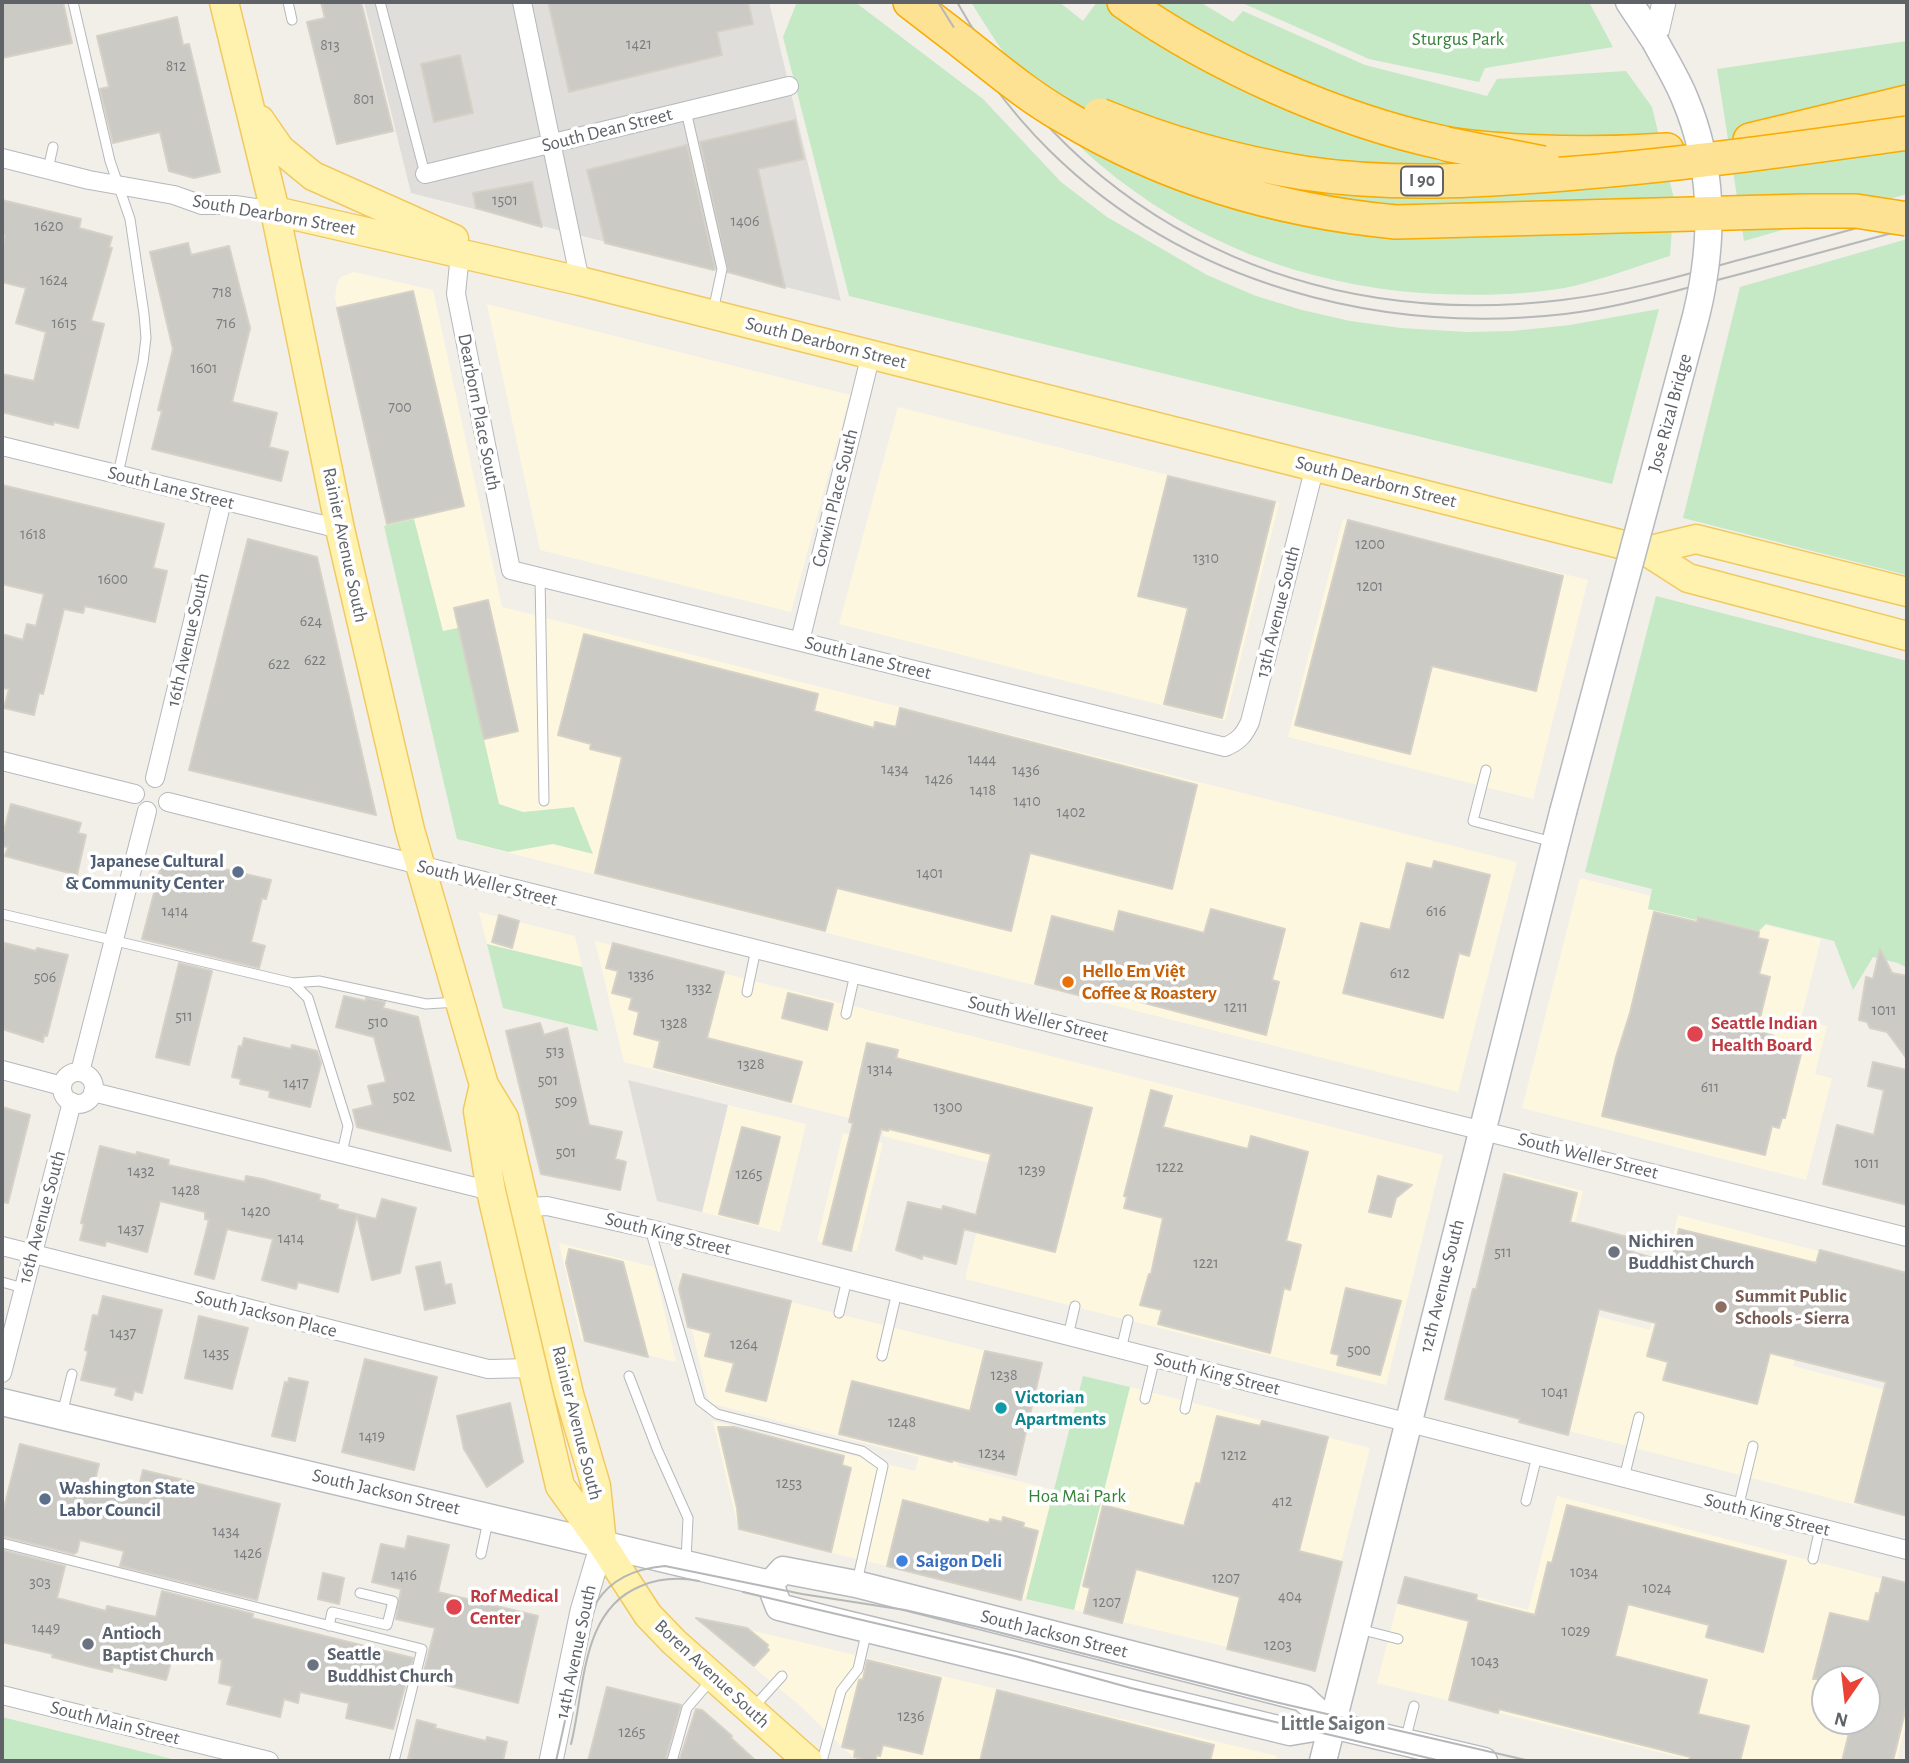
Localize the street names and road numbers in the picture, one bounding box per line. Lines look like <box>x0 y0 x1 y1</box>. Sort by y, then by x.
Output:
street label: South Dean Street <box>539 103 675 157</box>
road number: I 90 <box>1401 166 1443 196</box>
street label: South Dearborn Street <box>191 189 357 241</box>
street label: South Dearborn Street <box>743 312 909 374</box>
street label: Dearborn Place South <box>453 331 505 493</box>
street label: Jose Rizal Bridge <box>1643 351 1697 475</box>
street label: Corwin Place South <box>807 427 863 569</box>
street label: South Dearborn Street <box>1293 451 1459 513</box>
street label: South Lane Street <box>105 461 237 515</box>
street label: Rainier Avenue South <box>317 465 373 625</box>
street label: 13th Avenue South <box>1251 544 1305 680</box>
street label: 16th Avenue South <box>162 571 214 709</box>
street label: South Lane Street <box>802 631 934 685</box>
street label: South Weller Street <box>415 855 559 911</box>
street label: South Weller Street <box>966 991 1110 1047</box>
street label: South Weller Street <box>1516 1128 1660 1184</box>
street label: 16th Avenue South <box>13 1148 71 1286</box>
street label: South King Street <box>603 1207 733 1261</box>
street label: 12th Avenue South <box>1414 1217 1470 1355</box>
street label: South Jackson Place <box>193 1285 339 1343</box>
street label: Rainier Avenue South <box>547 1344 607 1502</box>
street label: South King Street <box>1152 1347 1282 1401</box>
street label: South Jackson Street <box>310 1464 462 1520</box>
street label: South King Street <box>1702 1488 1832 1542</box>
street label: 14th Avenue South <box>551 1583 601 1721</box>
street label: South Jackson Street <box>978 1605 1130 1663</box>
street label: Boren Avenue South <box>650 1615 774 1733</box>
street label: South Main Street <box>48 1696 182 1750</box>

